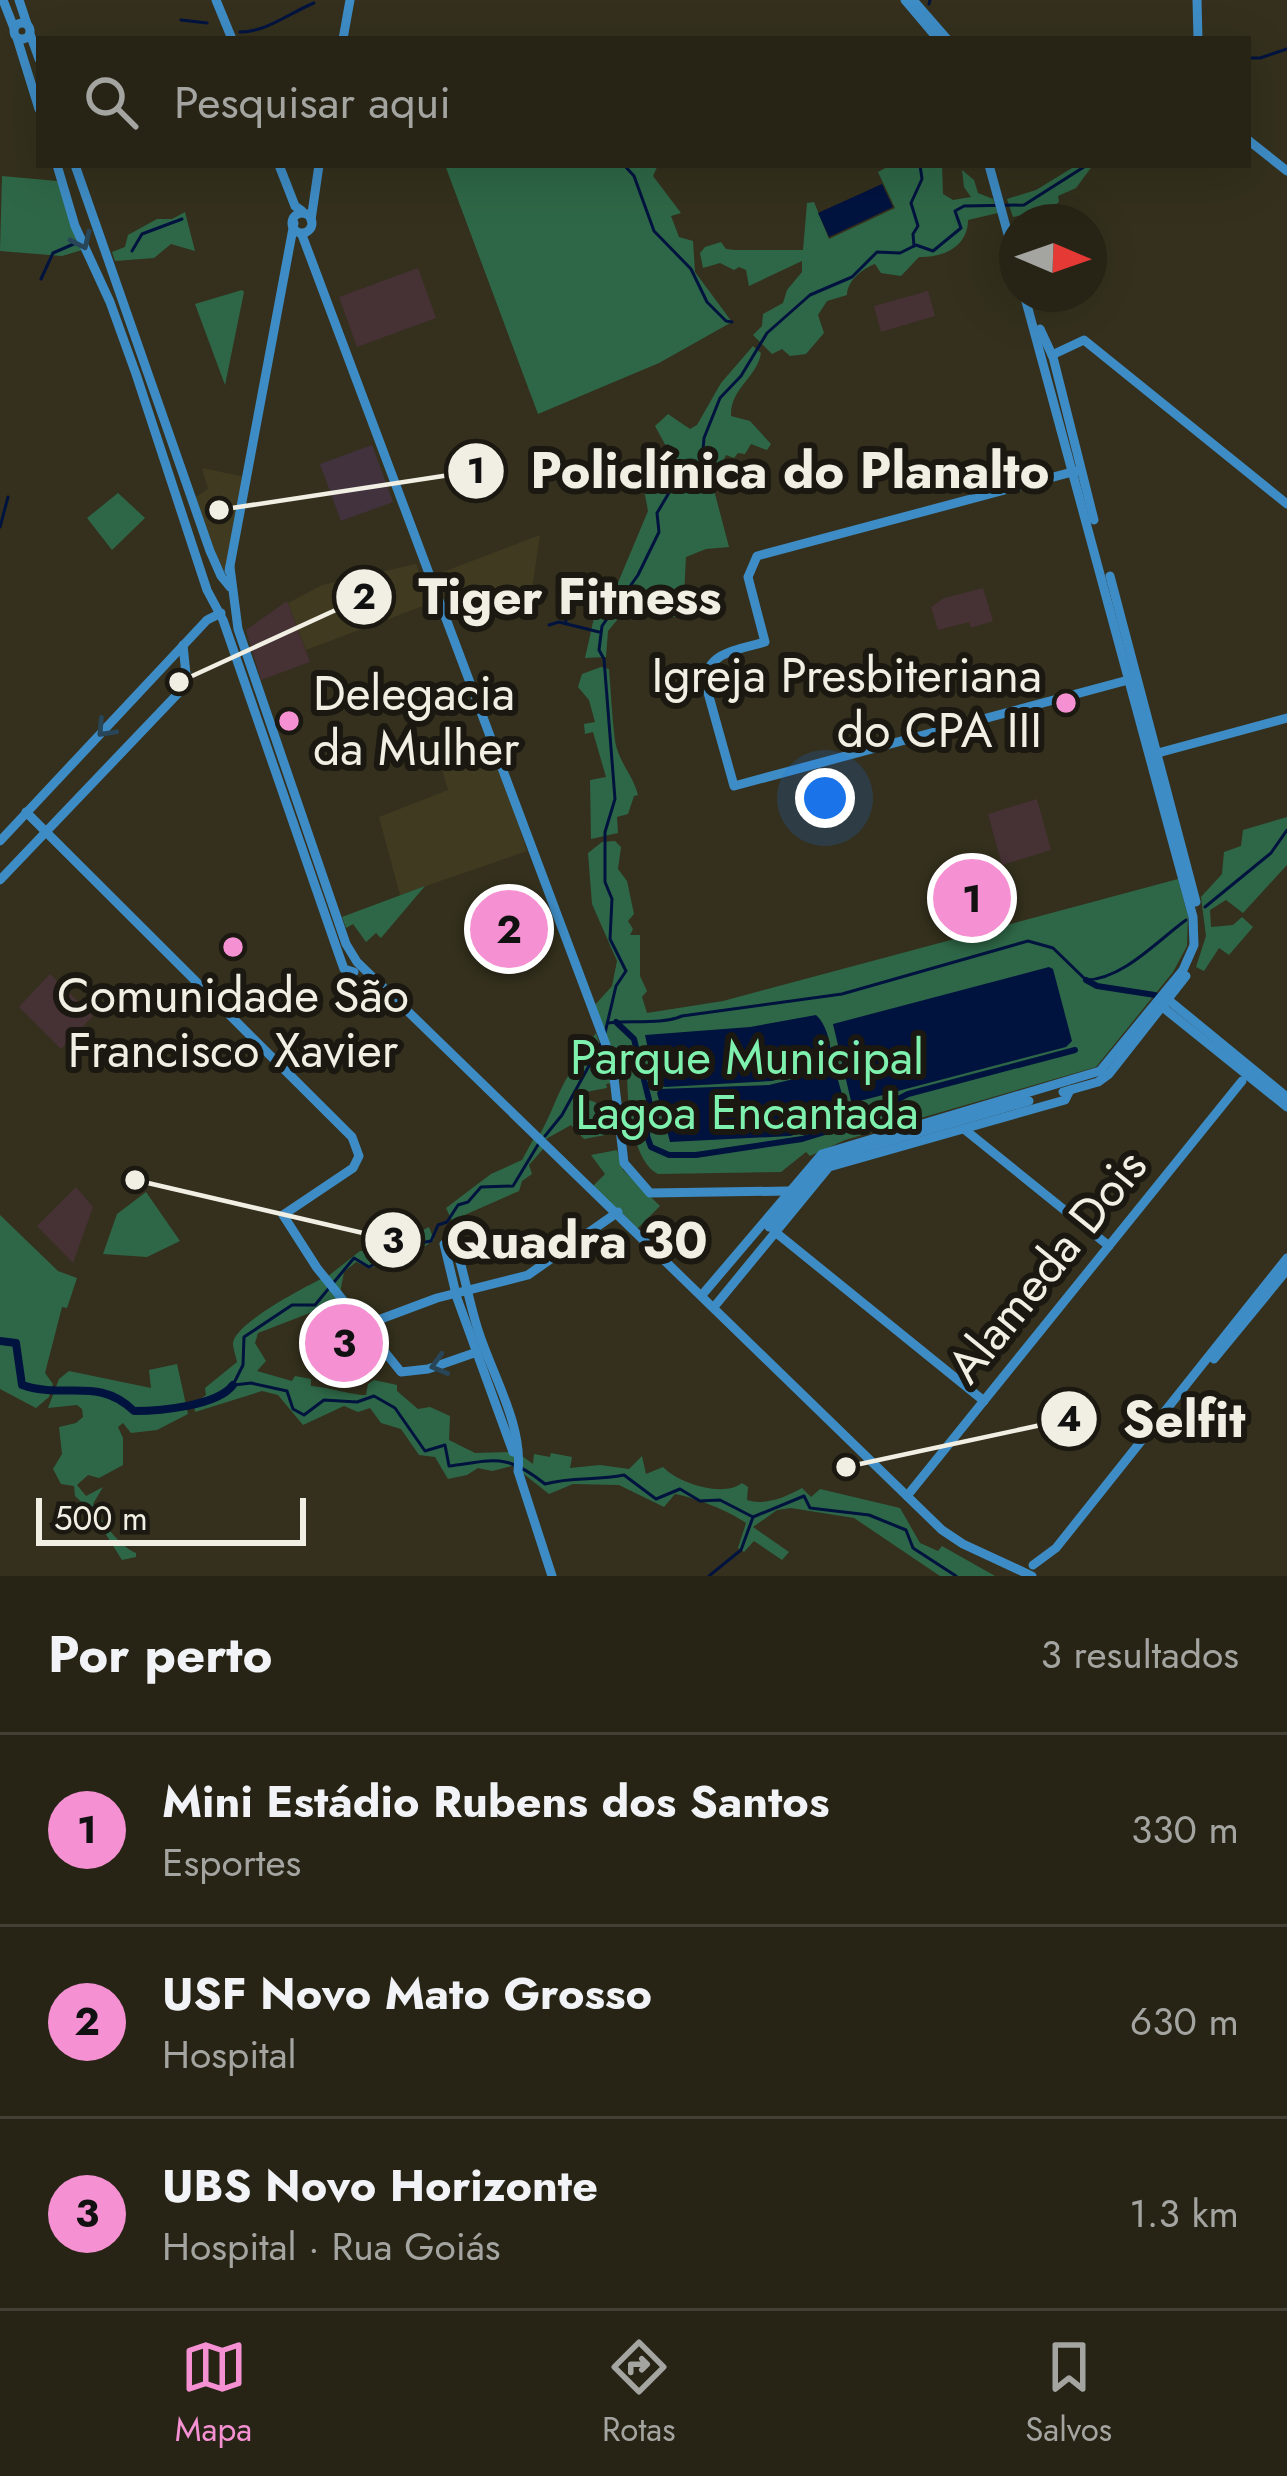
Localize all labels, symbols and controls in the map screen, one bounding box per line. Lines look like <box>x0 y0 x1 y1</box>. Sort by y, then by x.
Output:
search box <box>36 36 1251 168</box>
icon: search <box>78 69 144 135</box>
text: Pesquisar aqui <box>174 70 451 135</box>
north arrow <box>999 204 1107 312</box>
one-way arrow <box>68 229 92 250</box>
callout: Policlínica do Planalto <box>446 427 1074 514</box>
text: Policlínica do Planalto <box>530 433 1050 507</box>
text: 1 <box>467 444 485 496</box>
callout: Tiger Fitness <box>334 553 745 640</box>
text: Tiger Fitness <box>419 559 721 633</box>
text: 2 <box>352 570 376 622</box>
place label: Igreja Presbiteriana do CPA III <box>651 641 1042 765</box>
place label: Delegacia da Mulher <box>313 659 520 783</box>
marker: Igreja Presbiteriana do CPA III <box>1053 690 1079 716</box>
marker: Delegacia da Mulher <box>276 708 302 734</box>
one-way arrow <box>98 716 119 737</box>
your location <box>795 768 855 828</box>
pin: 1 <box>933 853 1011 943</box>
pin: 2 <box>470 884 548 974</box>
marker: Comunidade São Francisco Xavier <box>220 934 246 960</box>
place label: Comunidade São Francisco Xavier <box>57 961 409 1085</box>
park label: Parque Municipal Lagoa Encantada <box>570 1023 924 1147</box>
street label: Alameda Dois <box>931 1134 1163 1398</box>
callout: Quadra 30 <box>363 1197 732 1284</box>
text: Quadra 30 <box>446 1203 708 1277</box>
text: 3 <box>382 1214 404 1266</box>
pin: 3 <box>305 1298 383 1388</box>
one-way arrow <box>429 1351 450 1376</box>
callout: Selfit <box>1039 1375 1269 1462</box>
text: Selfit <box>1123 1382 1245 1456</box>
text: 4 <box>1056 1392 1082 1444</box>
scale bar <box>36 1492 306 1545</box>
text: 500 m <box>54 1495 148 1542</box>
text: Por perto <box>48 1617 273 1691</box>
text: 3 resultados <box>1041 1626 1239 1683</box>
text: Mini Estádio Rubens dos Santos <box>162 1769 829 1834</box>
text: 1 <box>77 1801 97 1858</box>
text: 330 m <box>1131 1801 1239 1858</box>
text: Esportes <box>162 1834 301 1891</box>
text: USF Novo Mato Grosso <box>162 1961 652 2026</box>
text: 2 <box>74 1993 100 2050</box>
text: 630 m <box>1130 1993 1239 2050</box>
text: Hospital <box>162 2026 296 2083</box>
text: UBS Novo Horizonte <box>162 2153 598 2218</box>
text: 3 <box>75 2185 99 2242</box>
text: 1.3 km <box>1129 2185 1239 2242</box>
text: Hospital · Rua Goiás <box>162 2218 501 2275</box>
tab: Mapa <box>175 2334 252 2453</box>
tab: Rotas <box>602 2334 675 2453</box>
tab: Salvos <box>1025 2334 1112 2453</box>

